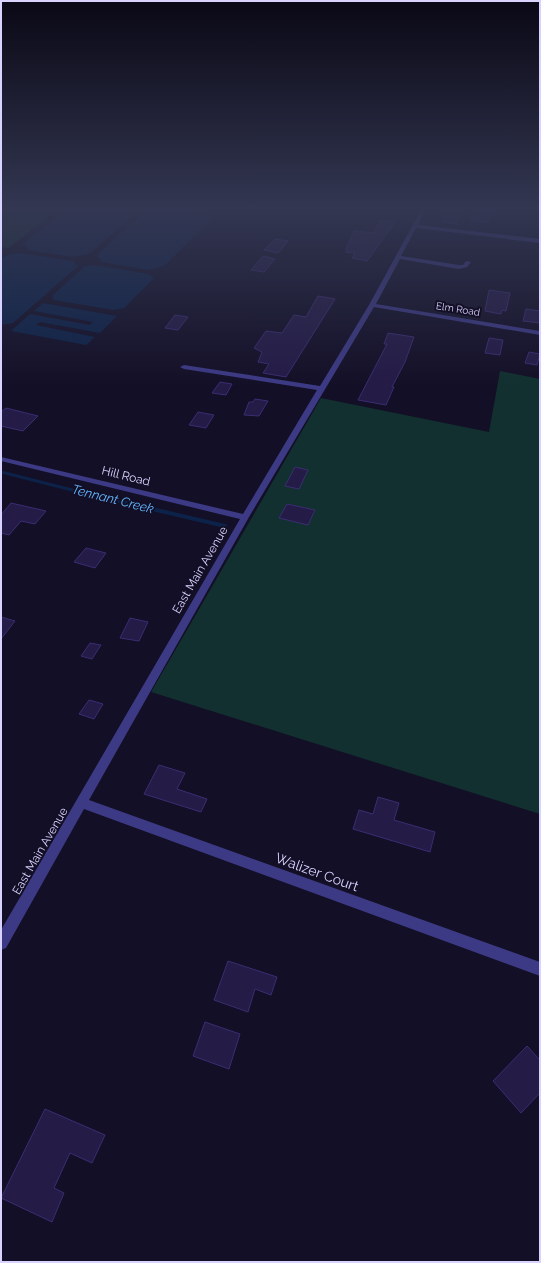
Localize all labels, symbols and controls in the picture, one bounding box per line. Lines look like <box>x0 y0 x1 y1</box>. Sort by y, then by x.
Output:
street label: Elm Road <box>435 300 481 318</box>
street label: Hill Road <box>100 463 152 489</box>
water label: Tennant Creek <box>71 482 155 516</box>
street label: East Main Avenue <box>169 524 231 616</box>
street label: East Main Avenue <box>9 805 71 897</box>
street label: Walizer Court <box>273 850 361 895</box>

